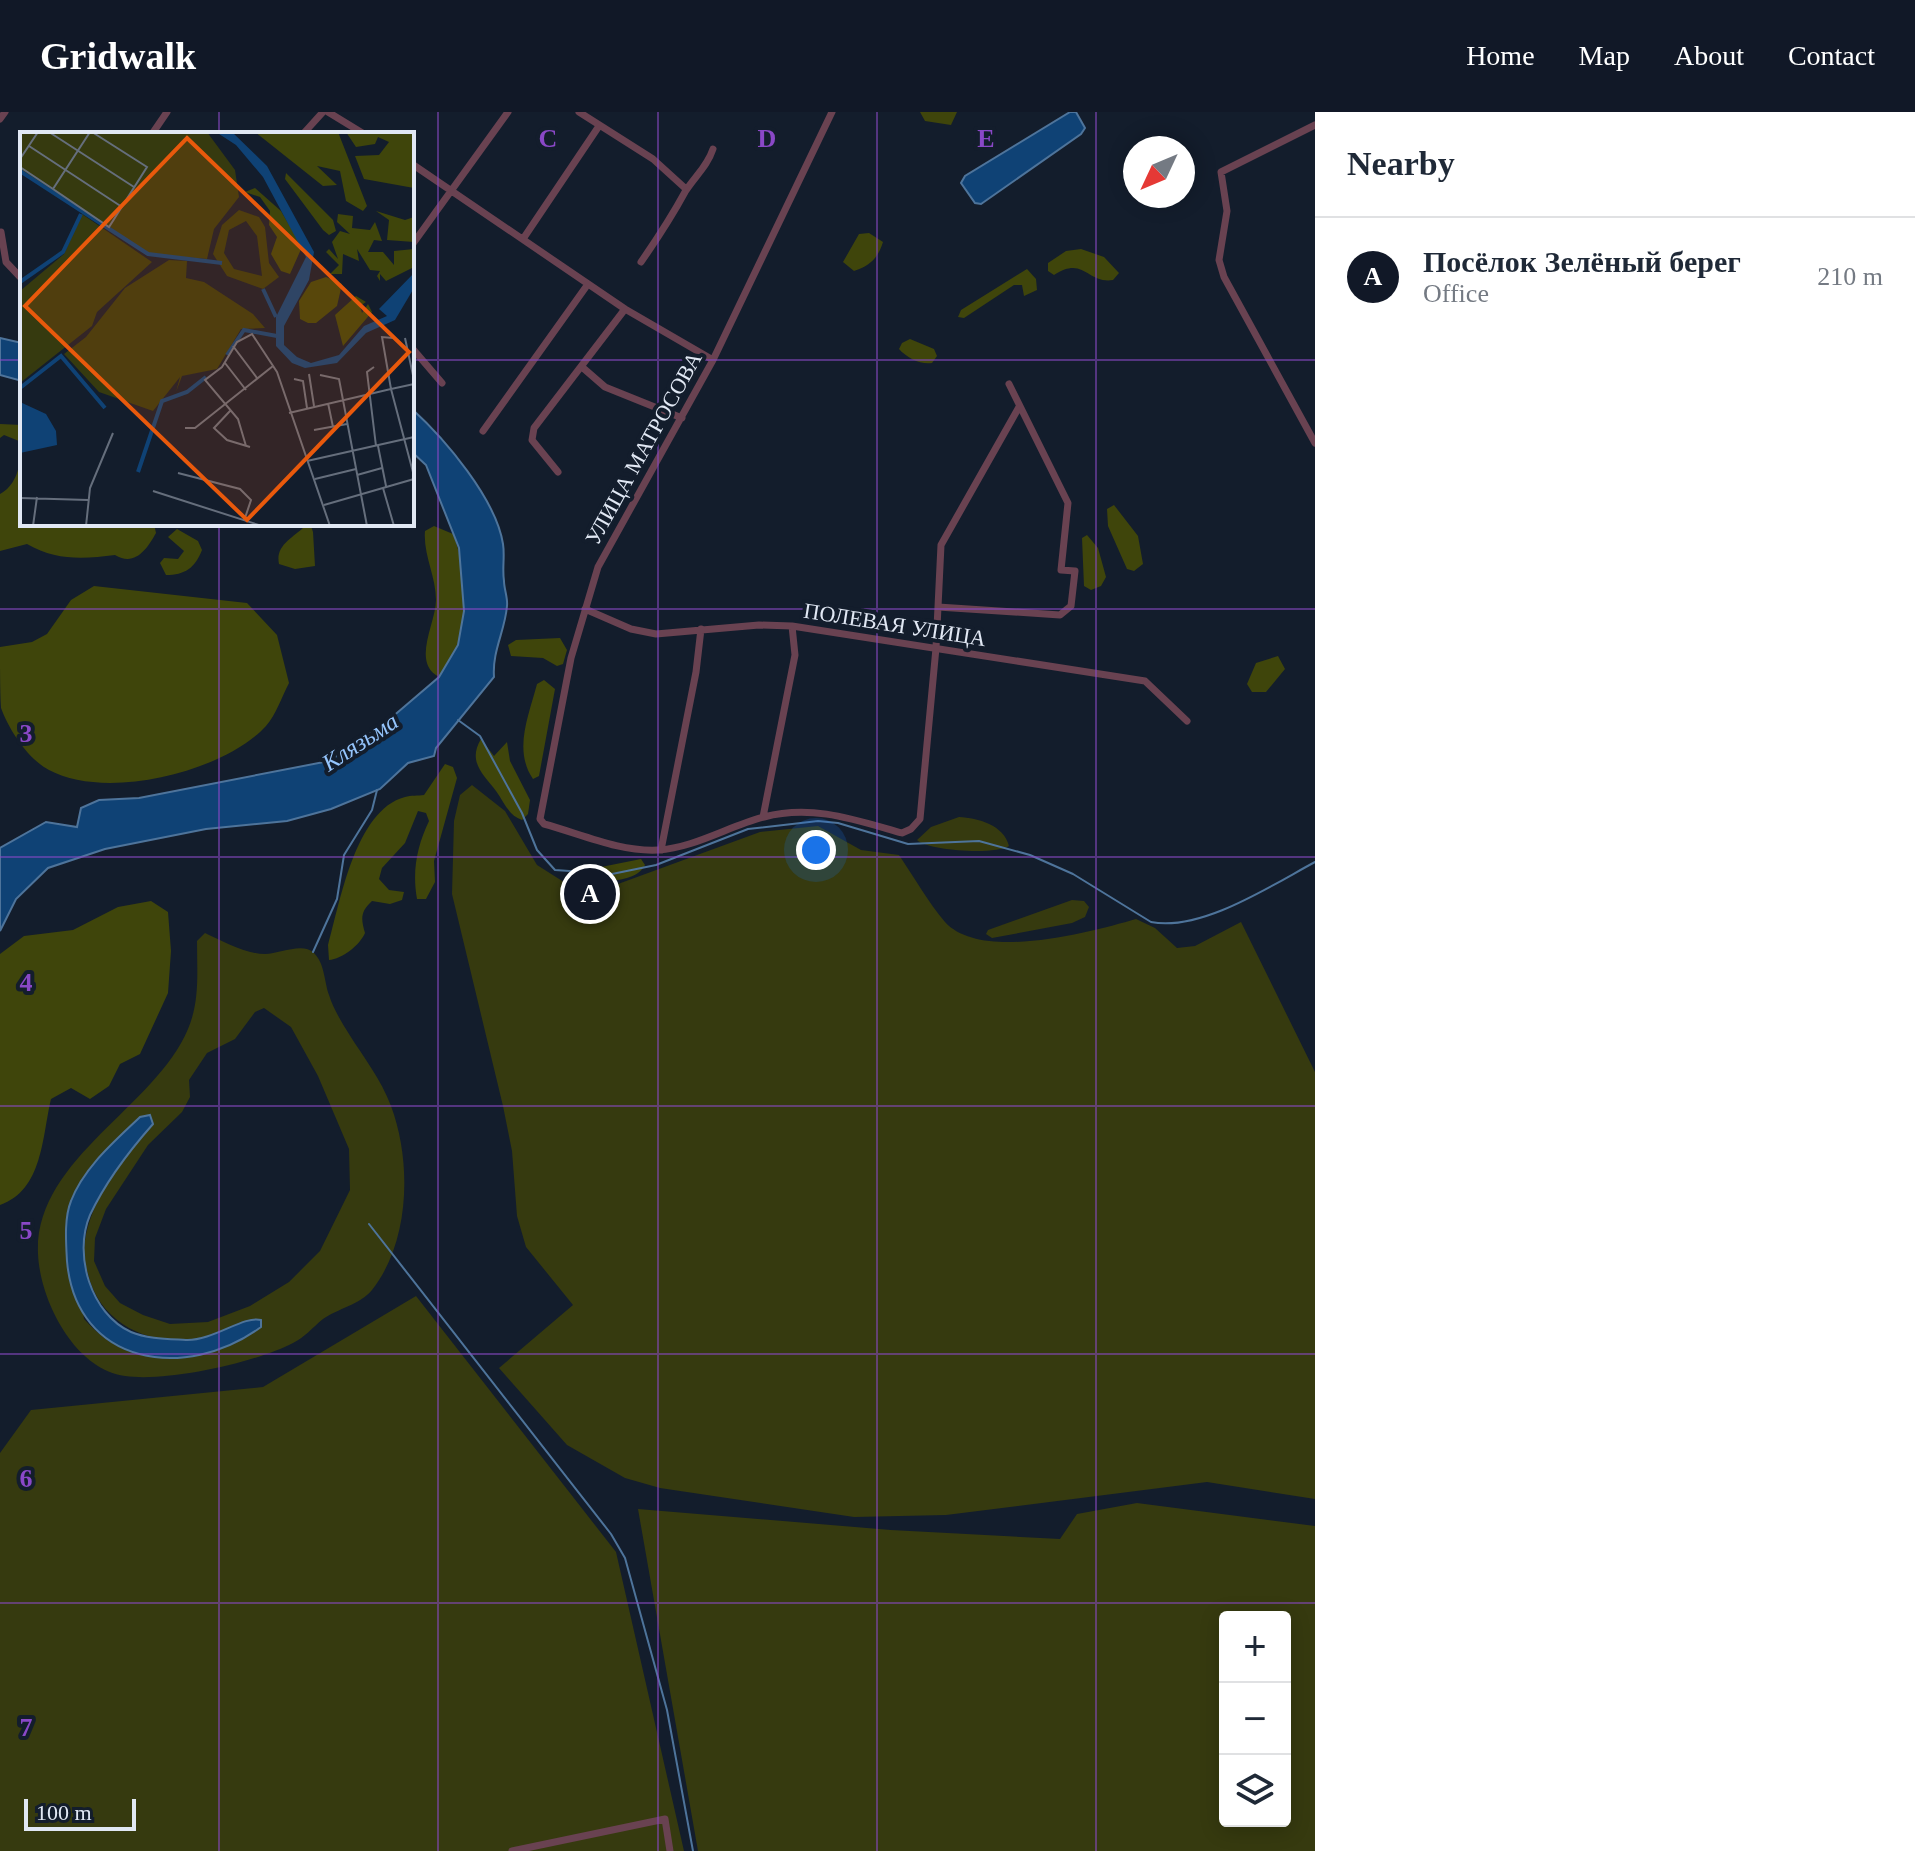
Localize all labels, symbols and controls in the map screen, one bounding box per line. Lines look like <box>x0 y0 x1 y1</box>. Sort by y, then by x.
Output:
text: Gridwalk <box>40 35 196 77</box>
text: Home <box>1466 40 1535 71</box>
text: Map <box>1579 40 1630 71</box>
text: About <box>1674 40 1744 71</box>
text: Contact <box>1788 40 1875 71</box>
text: C <box>539 124 557 153</box>
text: D <box>758 124 776 153</box>
text: E <box>977 124 995 153</box>
inset map <box>20 132 414 526</box>
north arrow <box>1123 136 1195 208</box>
text: Nearby <box>1347 145 1455 182</box>
text: Посёлок Зелёный берег <box>1423 245 1741 278</box>
text: A <box>1364 262 1382 291</box>
text: 210 m <box>1817 262 1883 291</box>
text: Office <box>1423 279 1489 308</box>
street label: УЛИЦА МАТРОСОВА <box>580 347 707 549</box>
street label: ПОЛЕВАЯ УЛИЦА <box>802 598 988 651</box>
water label: Клязьма <box>316 708 403 777</box>
text: 3 <box>20 719 33 748</box>
your location <box>796 830 836 870</box>
pin: A <box>564 864 616 924</box>
text: 4 <box>20 968 33 997</box>
text: 5 <box>20 1216 33 1245</box>
text: 6 <box>20 1464 33 1493</box>
map controls <box>1219 1611 1291 1827</box>
button: + <box>1219 1611 1291 1683</box>
button: − <box>1219 1683 1291 1755</box>
text: 7 <box>20 1713 33 1742</box>
button: layers <box>1219 1755 1291 1827</box>
scale bar <box>24 1795 136 1831</box>
text: 100 m <box>36 1800 92 1825</box>

